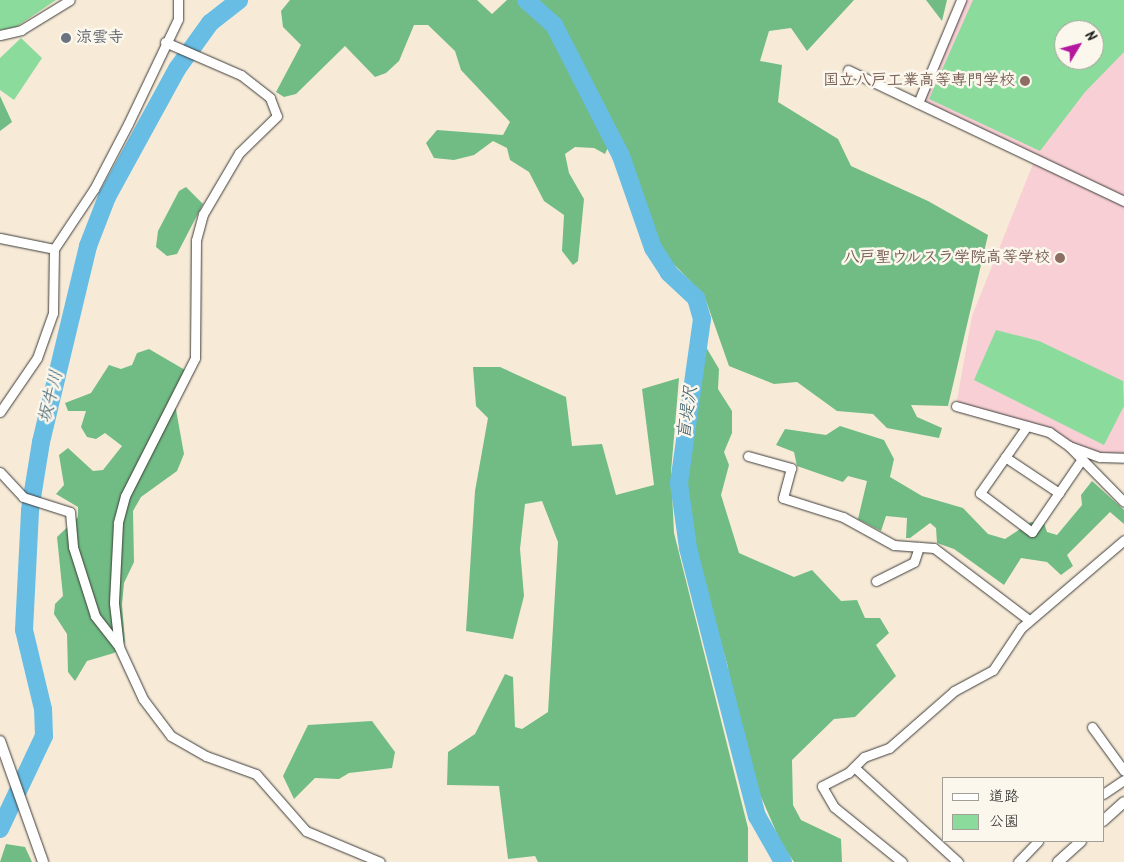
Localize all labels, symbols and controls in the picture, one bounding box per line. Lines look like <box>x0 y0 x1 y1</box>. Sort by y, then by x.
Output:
north arrow <box>1054 20 1104 70</box>
text: N <box>1079 26 1102 47</box>
place label: 涼雲寺 <box>76 28 124 48</box>
marker: 涼雲寺 <box>60 32 72 44</box>
place label: 国立八戸工業高等専門学校 <box>823 71 1015 91</box>
marker: 国立八戸工業高等専門学校 <box>1019 75 1031 87</box>
place label: 八戸聖ウルスラ学院高等学校 <box>842 248 1050 268</box>
marker: 八戸聖ウルスラ学院高等学校 <box>1054 252 1066 264</box>
water label: 坂牛川 <box>35 368 69 426</box>
water label: 盲堤沢 <box>675 385 703 441</box>
legend <box>942 777 1104 842</box>
text: 道路 <box>989 785 1019 809</box>
text: 公園 <box>989 810 1019 834</box>

